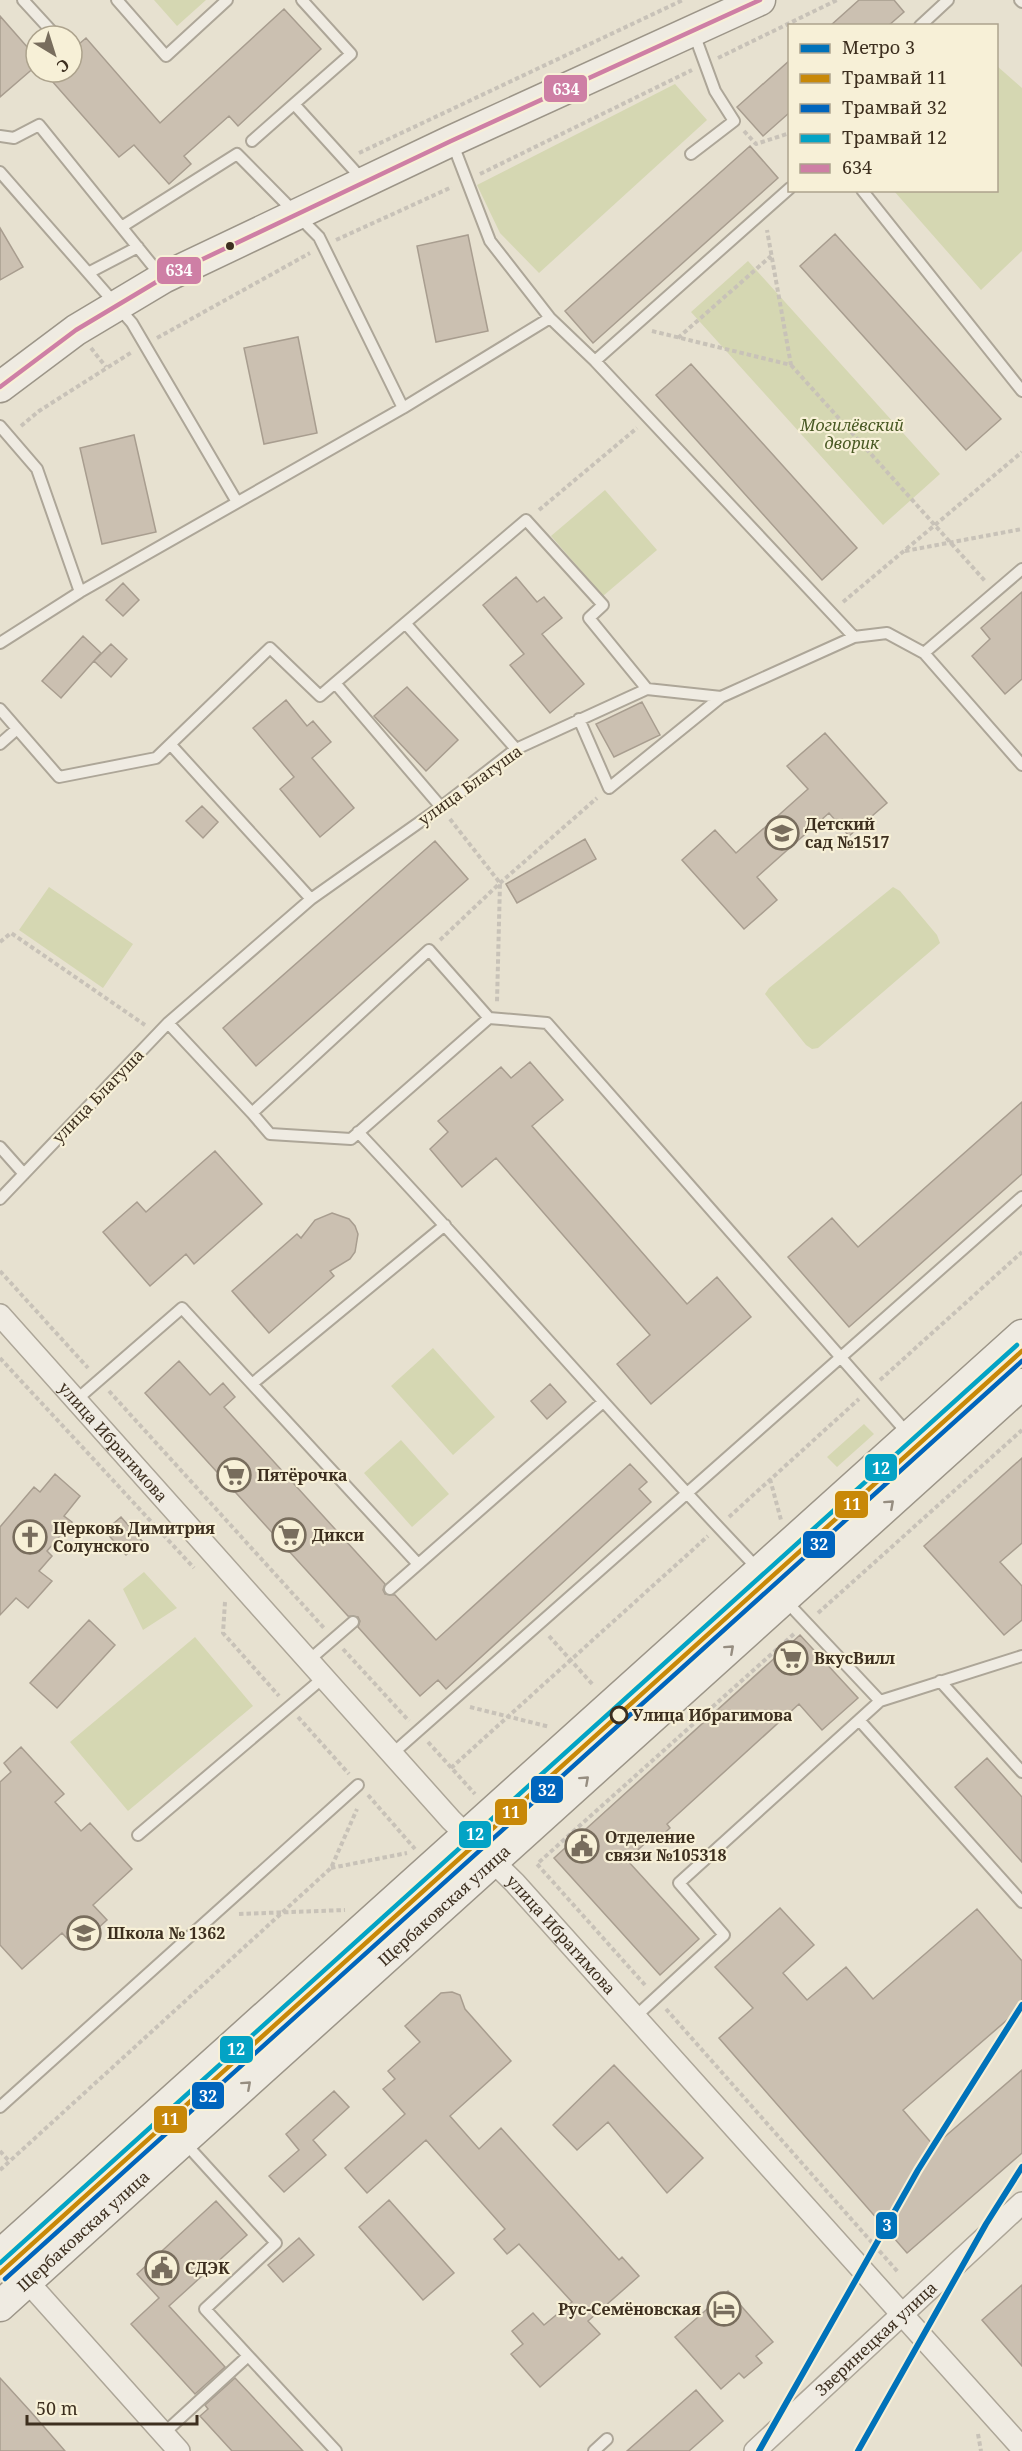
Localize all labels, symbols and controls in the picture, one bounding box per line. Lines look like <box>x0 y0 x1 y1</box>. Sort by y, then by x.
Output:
north arrow <box>24 24 84 84</box>
legend <box>788 24 998 192</box>
text: Метро 3 <box>842 35 915 59</box>
text: С <box>52 54 74 78</box>
text: Трамвай 11 <box>842 65 947 89</box>
line badge: 634 <box>543 74 588 103</box>
text: 634 <box>552 78 580 100</box>
text: Трамвай 32 <box>842 95 947 119</box>
text: Трамвай 12 <box>842 125 947 149</box>
text: 634 <box>842 155 872 179</box>
unlabelled marker <box>224 240 236 252</box>
line badge: 634 <box>156 256 202 285</box>
text: 634 <box>165 259 193 281</box>
park label: Могилёвский дворик <box>799 414 904 454</box>
street label: улица Благуша <box>414 740 526 830</box>
place label: Детский сад №1517 <box>805 813 890 853</box>
school or university icon: Детский сад №1517 <box>764 815 800 851</box>
street label: улица Благуша <box>47 1044 149 1148</box>
street label: улица Ибрагимова <box>54 1377 173 1507</box>
line badge: 12 <box>864 1453 898 1482</box>
supermarket icon: Пятёрочка <box>216 1457 252 1493</box>
text: 12 <box>872 1457 890 1479</box>
place label: Пятёрочка <box>257 1464 348 1486</box>
line badge: 11 <box>834 1490 869 1519</box>
text: 11 <box>843 1493 861 1515</box>
one-way arrow <box>882 1501 893 1512</box>
place label: Церковь Димитрия Солунского <box>53 1517 215 1557</box>
supermarket icon: Дикси <box>271 1517 307 1553</box>
church icon: Церковь Димитрия Солунского <box>12 1519 48 1555</box>
place label: Дикси <box>312 1524 364 1546</box>
line badge: 32 <box>802 1530 836 1559</box>
text: 32 <box>810 1533 828 1555</box>
supermarket icon: ВкусВилл <box>773 1640 809 1676</box>
one-way arrow <box>723 1645 733 1656</box>
place label: ВкусВилл <box>814 1647 895 1669</box>
place label: Улица Ибрагимова <box>632 1704 793 1726</box>
marker: Улица Ибрагимова <box>610 1706 628 1724</box>
line badge: 32 <box>530 1775 564 1804</box>
one-way arrow <box>578 1776 589 1787</box>
text: 32 <box>538 1779 556 1801</box>
line badge: 11 <box>494 1798 528 1826</box>
text: 11 <box>502 1801 520 1823</box>
line badge: 12 <box>458 1820 492 1849</box>
text: 12 <box>466 1823 484 1845</box>
place label: Отделение связи №105318 <box>605 1826 727 1866</box>
public building icon: Отделение связи №105318 <box>564 1828 600 1864</box>
street label: Щербаковская улица <box>373 1840 515 1971</box>
street label: улица Ибрагимова <box>502 1870 621 1999</box>
school or university icon: Школа № 1362 <box>66 1915 102 1951</box>
place label: Школа № 1362 <box>107 1922 225 1944</box>
line badge: 12 <box>219 2035 254 2064</box>
text: 12 <box>227 2038 245 2060</box>
line badge: 32 <box>191 2081 225 2110</box>
one-way arrow <box>240 2081 250 2092</box>
text: 32 <box>199 2085 217 2107</box>
line badge: 11 <box>153 2105 188 2134</box>
text: 11 <box>161 2108 179 2130</box>
street label: Щербаковская улица <box>12 2165 154 2296</box>
line badge: 3 <box>875 2211 898 2240</box>
text: 3 <box>882 2214 892 2236</box>
public building icon: СДЭК <box>144 2250 180 2286</box>
place label: СДЭК <box>185 2257 230 2279</box>
street label: Зверинецкая улица <box>810 2276 942 2401</box>
hotel icon: Рус-Семёновская <box>706 2291 742 2327</box>
place label: Рус-Семёновская <box>558 2298 701 2320</box>
scale bar <box>27 2388 196 2426</box>
text: 50 m <box>36 2396 78 2420</box>

